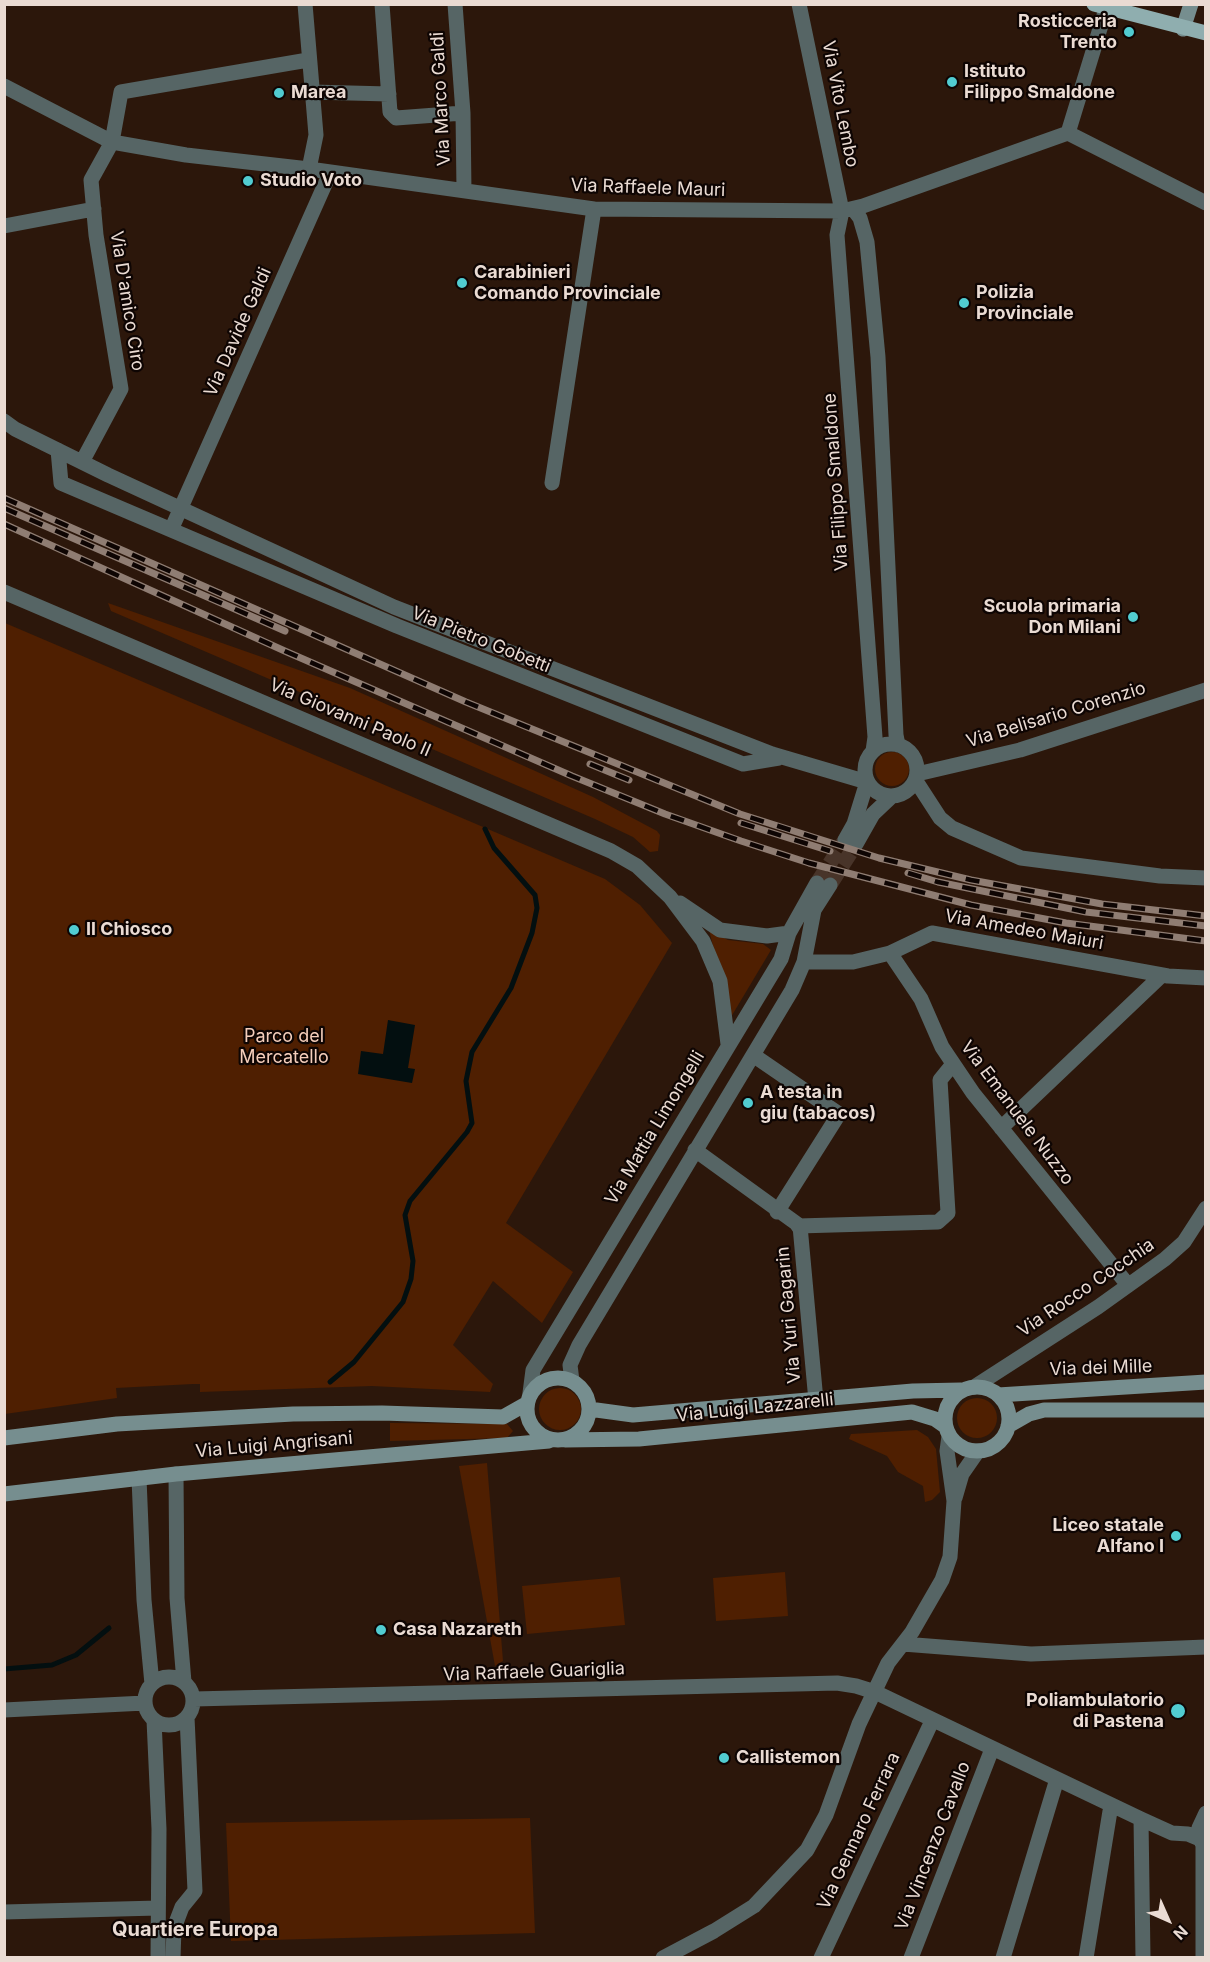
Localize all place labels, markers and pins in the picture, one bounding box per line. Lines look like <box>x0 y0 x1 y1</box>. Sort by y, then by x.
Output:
place label: Rosticceria Trento <box>1018 11 1117 54</box>
marker: Rosticceria Trento <box>1122 25 1136 39</box>
place label: Istituto Filippo Smaldone <box>964 61 1115 104</box>
marker: Istituto Filippo Smaldone <box>945 75 959 89</box>
place label: Marea <box>291 82 346 104</box>
marker: Marea <box>272 86 286 100</box>
place label: Studio Voto <box>260 170 362 192</box>
marker: Studio Voto <box>241 174 255 188</box>
place label: Carabinieri Comando Provinciale <box>474 262 661 304</box>
marker: Carabinieri Comando Provinciale <box>455 276 469 290</box>
place label: Polizia Provinciale <box>976 282 1074 324</box>
marker: Polizia Provinciale <box>957 296 971 310</box>
place label: Scuola primaria Don Milani <box>983 596 1121 638</box>
marker: Scuola primaria Don Milani <box>1126 610 1140 624</box>
place label: Il Chiosco <box>86 919 172 941</box>
marker: Il Chiosco <box>67 923 81 937</box>
place label: A testa in giu (tabacos) <box>760 1082 876 1124</box>
marker: A testa in giu (tabacos) <box>741 1096 755 1110</box>
place label: Liceo statale Alfano I <box>1052 1515 1164 1558</box>
marker: Liceo statale Alfano I <box>1169 1529 1183 1543</box>
place label: Casa Nazareth <box>393 1619 522 1641</box>
marker: Casa Nazareth <box>374 1623 388 1637</box>
place label: Poliambulatorio di Pastena <box>1026 1690 1164 1732</box>
marker: Poliambulatorio di Pastena <box>1169 1702 1187 1720</box>
place label: Callistemon <box>736 1747 840 1769</box>
marker: Callistemon <box>717 1751 731 1765</box>

